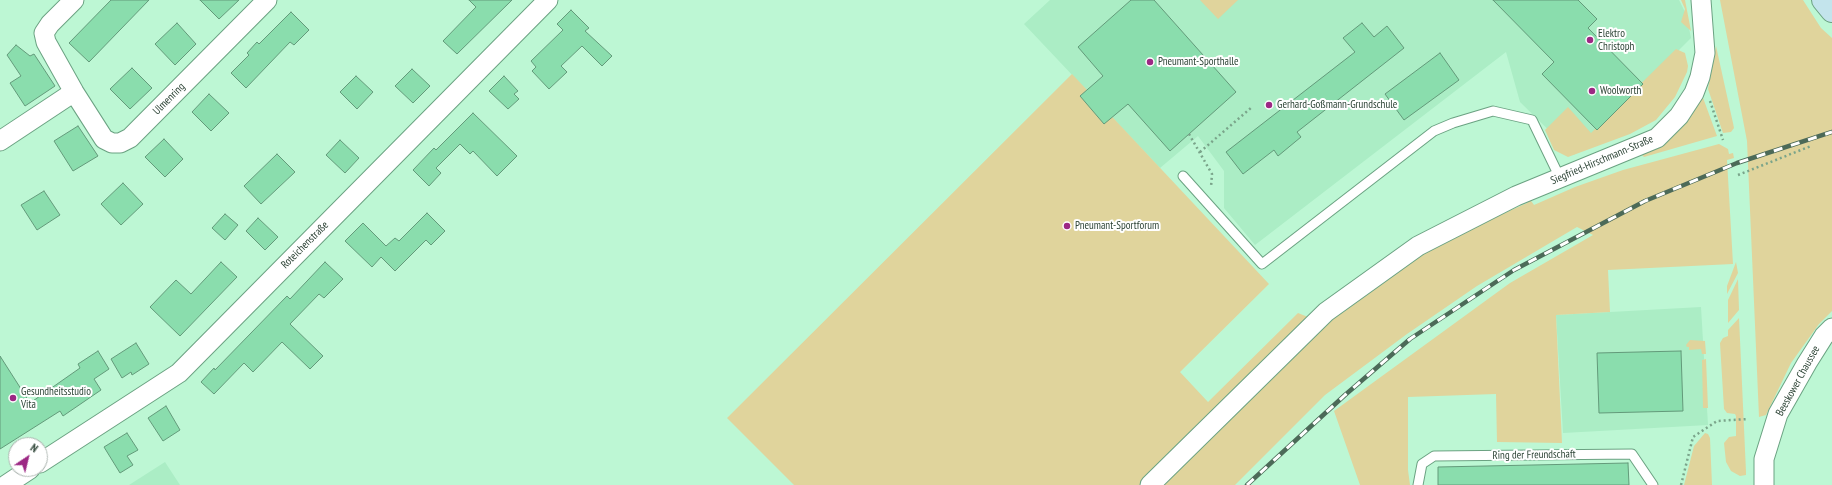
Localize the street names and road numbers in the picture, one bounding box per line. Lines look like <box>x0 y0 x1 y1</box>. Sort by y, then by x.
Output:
street label: Ulmenring <box>150 80 188 118</box>
street label: Siegfried-Hirschmann-Straße <box>1549 132 1655 188</box>
street label: Roteichenstraße <box>279 219 331 271</box>
street label: Beeskower Chaussee <box>1773 343 1823 419</box>
street label: Ring der Freundschaft <box>1492 448 1576 462</box>

